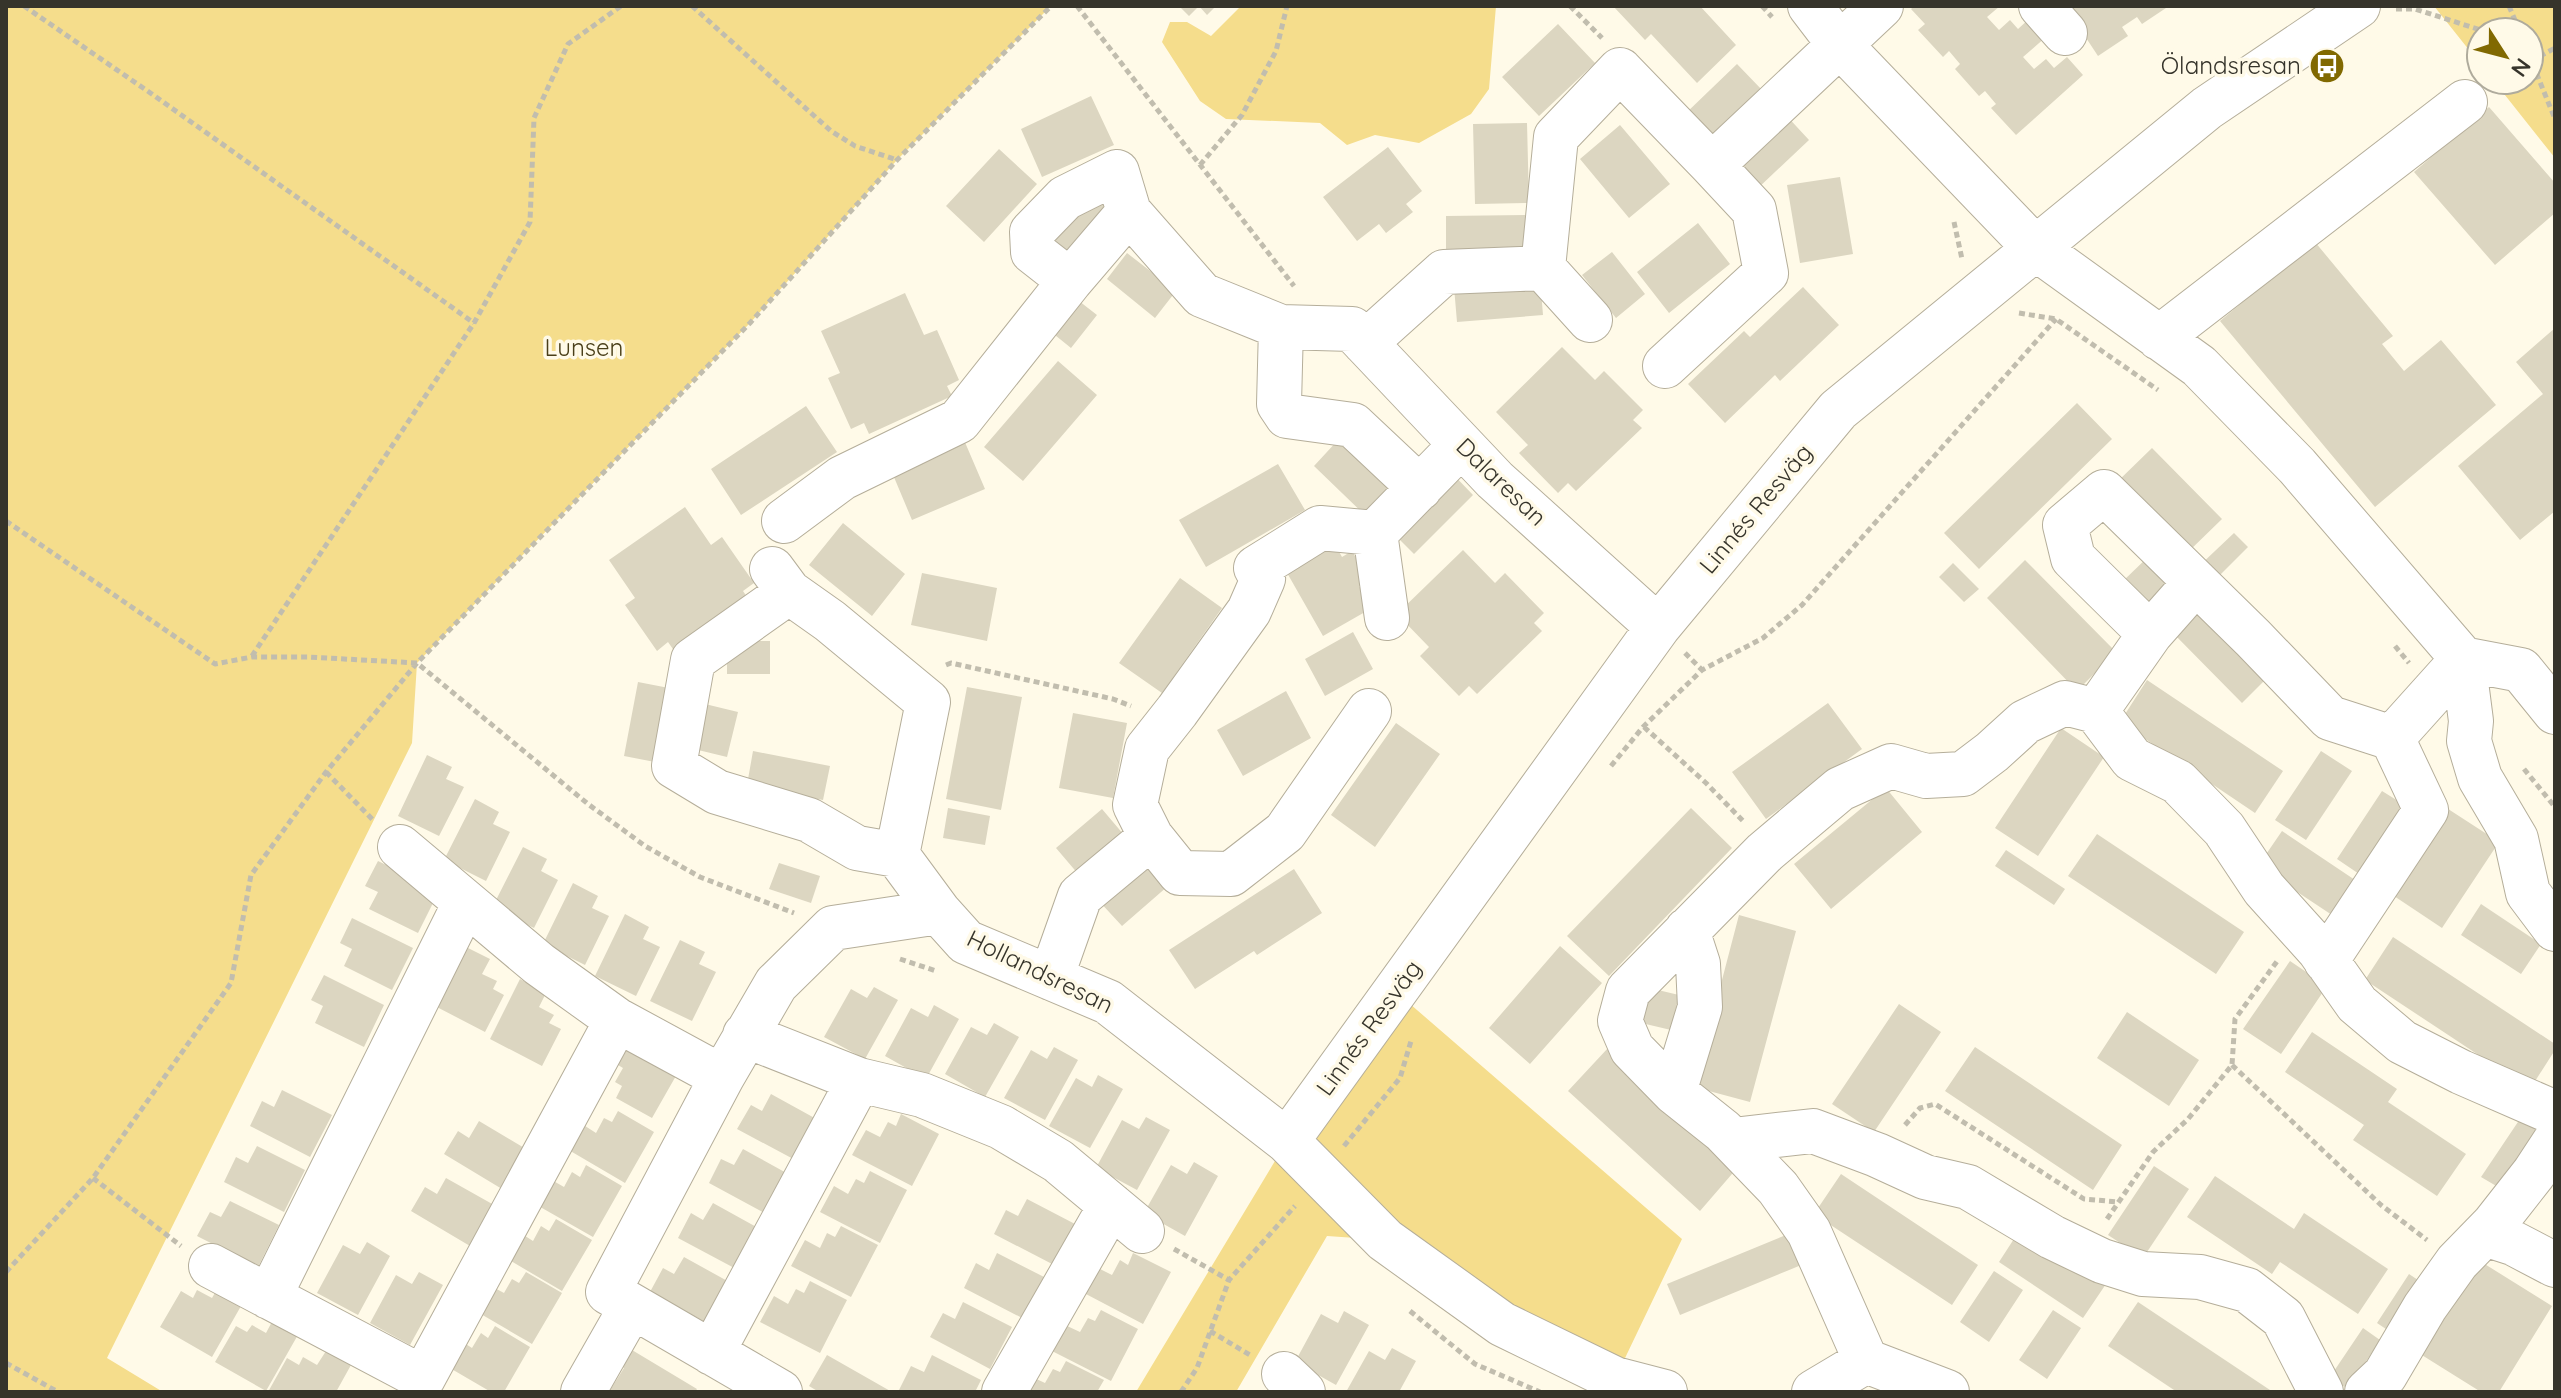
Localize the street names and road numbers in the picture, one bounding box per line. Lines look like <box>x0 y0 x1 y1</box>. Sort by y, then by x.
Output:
street label: Dalaresan <box>1450 431 1553 532</box>
street label: Linnés Resväg <box>1692 437 1818 579</box>
street label: Hollandsresan <box>962 923 1119 1019</box>
street label: Linnés Resväg <box>1309 954 1427 1101</box>

